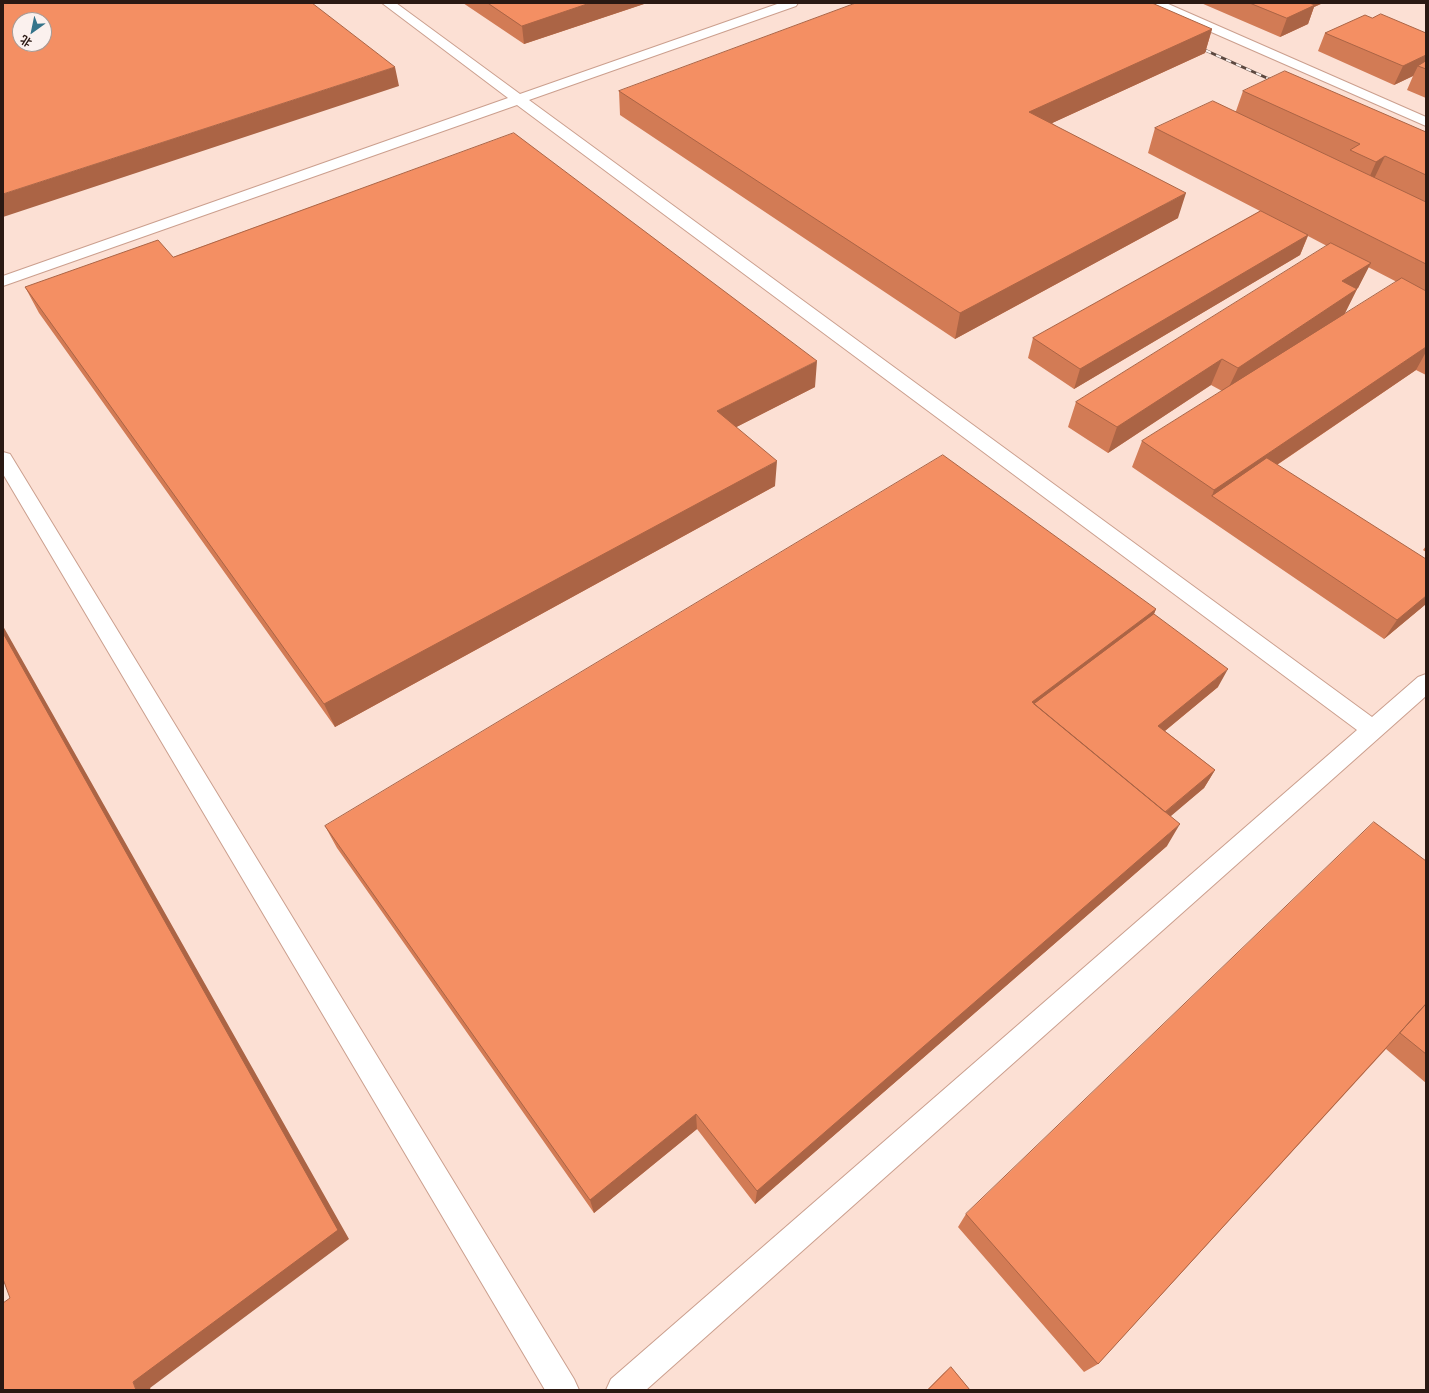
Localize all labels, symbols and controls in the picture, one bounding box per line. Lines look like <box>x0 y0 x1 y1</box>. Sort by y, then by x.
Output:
north arrow <box>12 12 52 52</box>
text: 北 <box>18 32 34 50</box>

